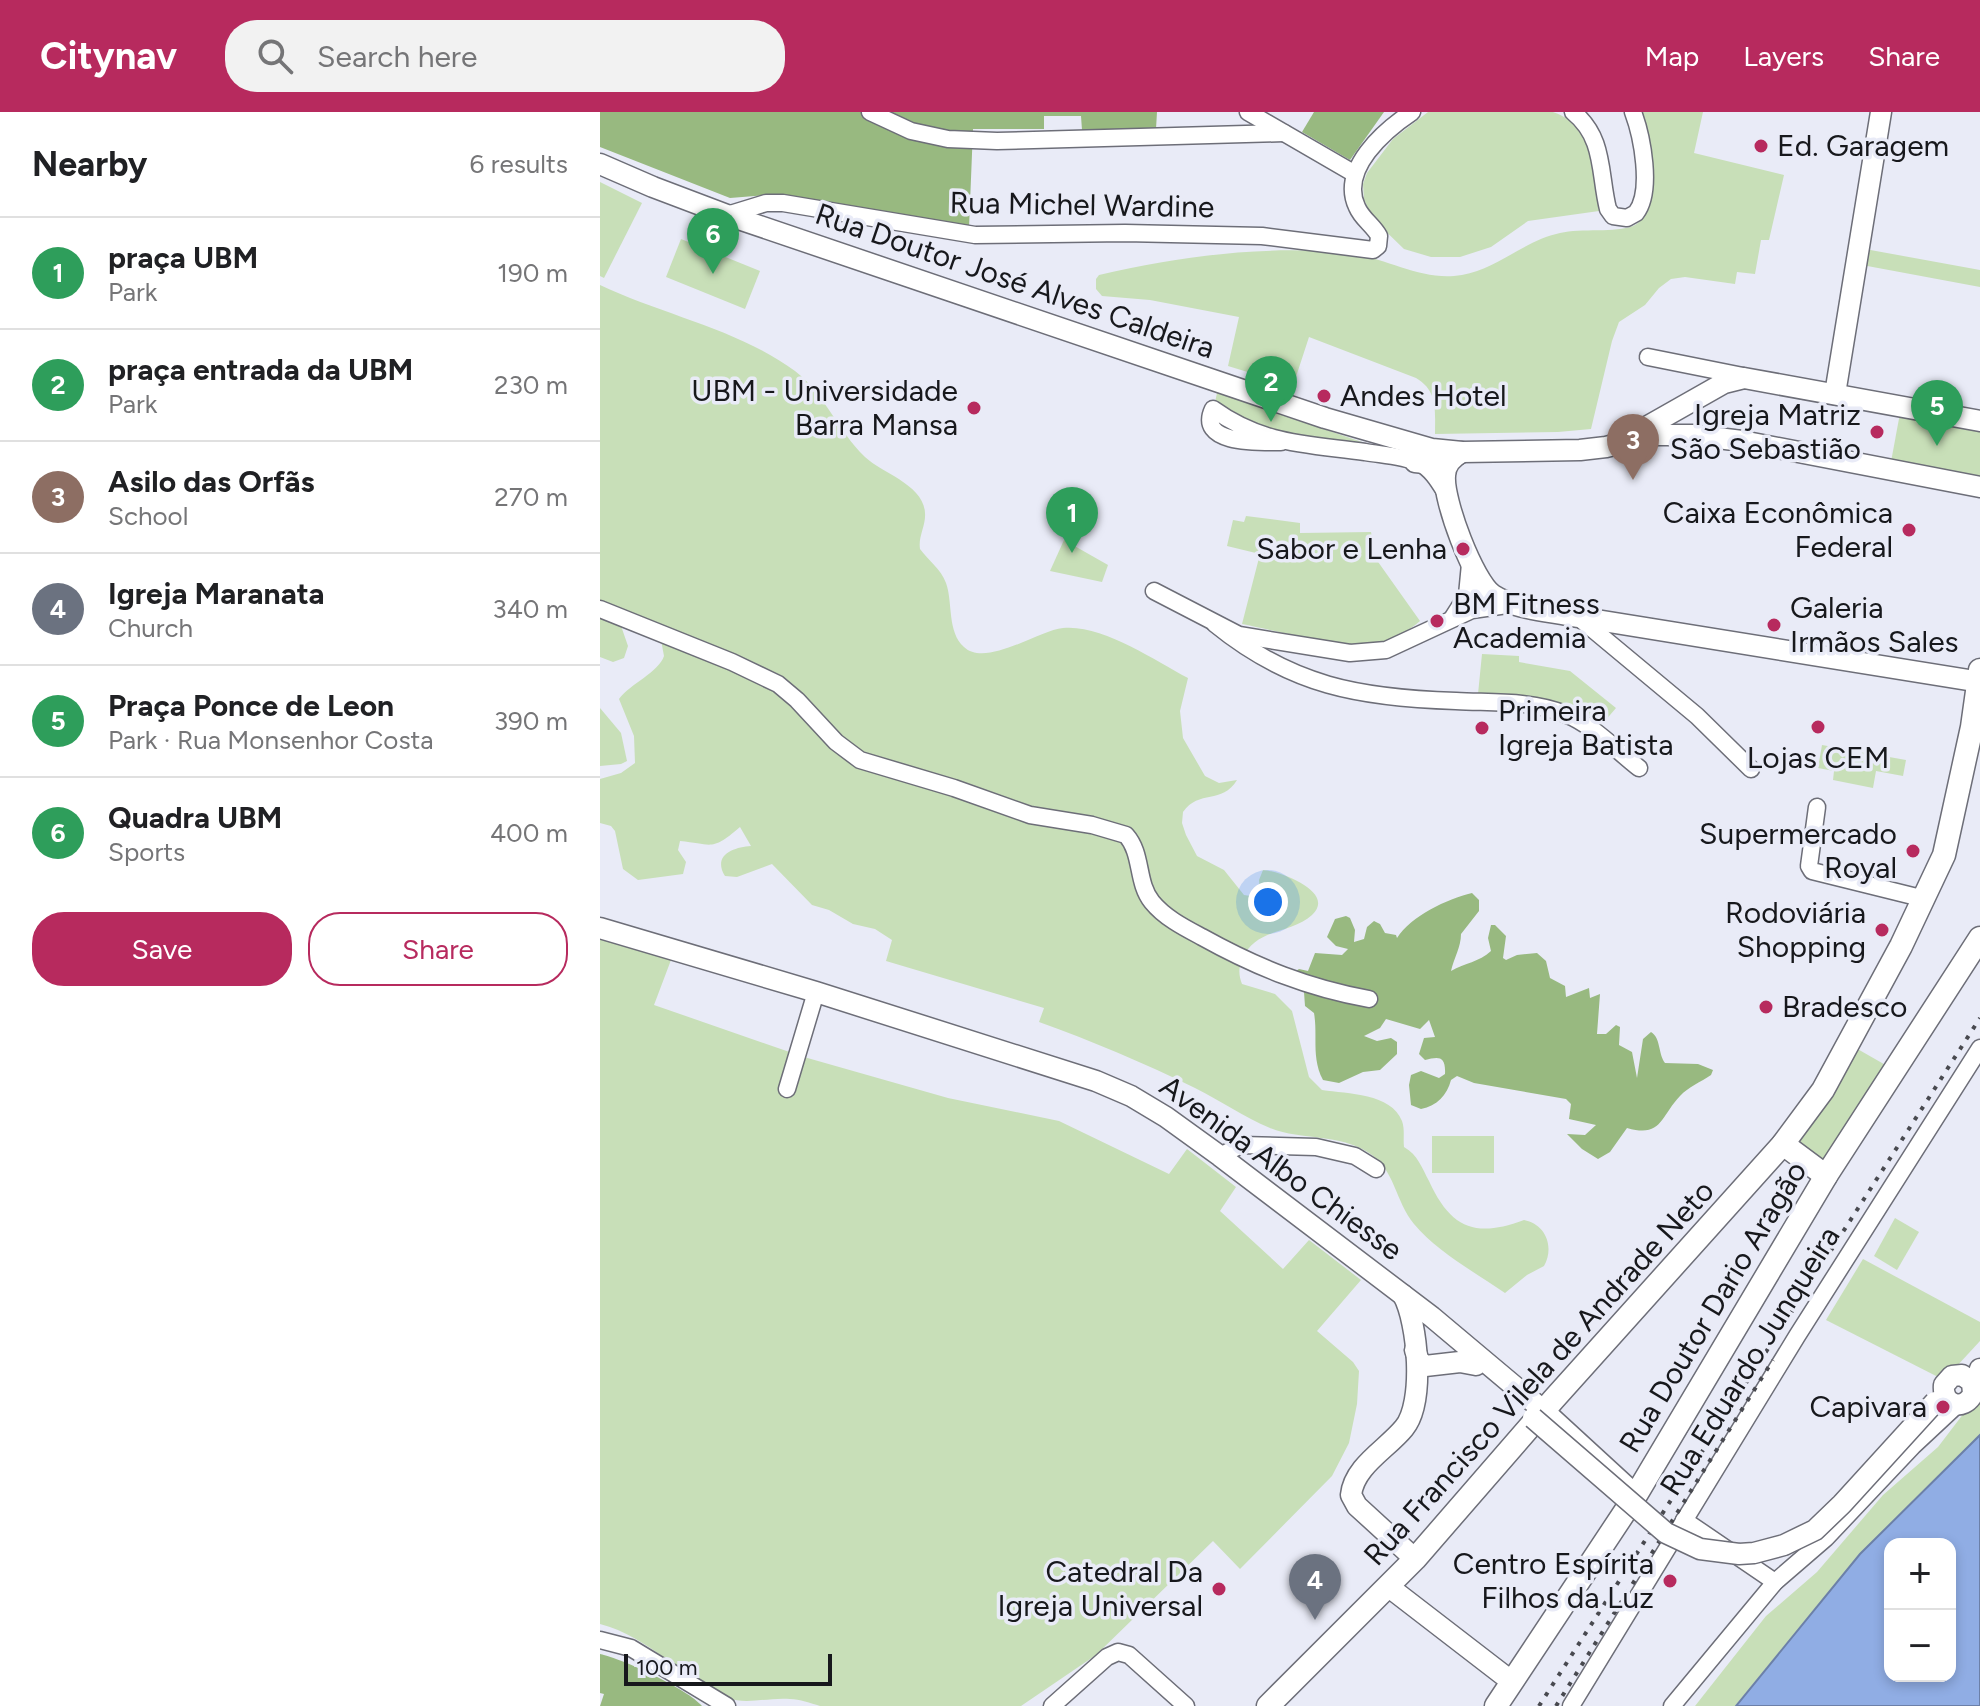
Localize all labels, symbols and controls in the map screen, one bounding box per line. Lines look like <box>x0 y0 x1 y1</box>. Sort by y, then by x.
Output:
search box <box>225 20 785 92</box>
text: Citynav <box>40 33 177 79</box>
icon: search <box>253 34 297 78</box>
text: Search here <box>317 38 477 75</box>
text: Map <box>1645 39 1699 73</box>
text: Layers <box>1743 39 1824 73</box>
text: Share <box>1868 39 1940 73</box>
place label: Ed. Garagem <box>1777 127 1949 164</box>
marker: Ed. Garagem <box>1752 137 1770 155</box>
text: Nearby <box>32 144 147 185</box>
text: 6 results <box>470 148 568 180</box>
street label: Rua Michel Wardine <box>949 184 1215 225</box>
street label: Rua Doutor José Alves Caldeira <box>811 195 1220 366</box>
pin: 6 <box>687 208 739 274</box>
text: praça UBM <box>108 239 258 276</box>
text: 1 <box>53 257 63 289</box>
text: 190 m <box>497 257 568 289</box>
text: Park <box>108 276 157 308</box>
text: praça entrada da UBM <box>108 351 413 388</box>
pin: 2 <box>1245 356 1297 422</box>
text: 2 <box>50 369 66 401</box>
text: 230 m <box>494 369 568 401</box>
place label: UBM - Universidade Barra Mansa <box>691 372 958 443</box>
place label: Andes Hotel <box>1340 377 1507 414</box>
pin: 5 <box>1911 380 1963 446</box>
marker: Andes Hotel <box>1315 387 1333 405</box>
text: Park <box>108 388 157 420</box>
place label: Igreja Matriz São Sebastião <box>1670 396 1861 467</box>
marker: UBM - Universidade Barra Mansa <box>965 399 983 417</box>
pin: 3 <box>1607 414 1659 480</box>
marker: Igreja Matriz São Sebastião <box>1868 423 1886 441</box>
text: Asilo das Orfãs <box>108 463 314 500</box>
text: 3 <box>51 481 65 513</box>
text: 270 m <box>494 481 568 513</box>
pin: 1 <box>1046 487 1098 553</box>
place label: Caixa Econômica Federal <box>1663 494 1893 565</box>
text: School <box>108 500 188 532</box>
marker: Caixa Econômica Federal <box>1900 521 1918 539</box>
place label: Sabor e Lenha <box>1256 530 1447 567</box>
marker: Sabor e Lenha <box>1454 540 1472 558</box>
text: Igreja Maranata <box>108 575 324 612</box>
place label: BM Fitness Academia <box>1453 585 1600 656</box>
place label: Galeria Irmãos Sales <box>1790 589 1959 660</box>
text: 4 <box>50 593 66 625</box>
text: 340 m <box>492 593 568 625</box>
text: Church <box>108 612 193 644</box>
marker: BM Fitness Academia <box>1428 612 1446 630</box>
marker: Galeria Irmãos Sales <box>1765 616 1783 634</box>
text: Praça Ponce de Leon <box>108 687 394 724</box>
place label: Primeira Igreja Batista <box>1498 692 1674 763</box>
text: 5 <box>50 705 66 737</box>
text: 390 m <box>494 705 568 737</box>
marker: Lojas CEM <box>1809 718 1827 736</box>
marker: Primeira Igreja Batista <box>1473 719 1491 737</box>
text: Park · Rua Monsenhor Costa <box>108 724 434 756</box>
place label: Lojas CEM <box>1747 739 1889 776</box>
text: Quadra UBM <box>108 799 282 836</box>
place label: Supermercado Royal <box>1699 815 1897 886</box>
text: 6 <box>50 817 66 849</box>
text: 400 m <box>490 817 568 849</box>
text: Sports <box>108 836 185 868</box>
marker: Supermercado Royal <box>1904 842 1922 860</box>
your location <box>1248 882 1288 922</box>
place label: Rodoviária Shopping <box>1725 894 1866 965</box>
button: Save <box>32 912 292 986</box>
button: Share <box>308 912 568 986</box>
marker: Rodoviária Shopping <box>1873 921 1891 939</box>
place label: Bradesco <box>1782 988 1907 1025</box>
marker: Bradesco <box>1757 998 1775 1016</box>
street label: Avenida Albo Chiesse <box>1153 1067 1410 1268</box>
street label: Rua Doutor Dario Aragão <box>1611 1154 1814 1459</box>
street label: Rua Francisco Vilela de Andrade Neto <box>1356 1172 1722 1573</box>
street label: Rua Eduardo Junqueira <box>1652 1220 1847 1502</box>
place label: Capivara <box>1809 1388 1927 1425</box>
marker: Capivara <box>1934 1398 1952 1416</box>
map controls <box>1884 1538 1956 1682</box>
button: + <box>1884 1538 1956 1610</box>
place label: Centro Espírita Filhos da Luz <box>1453 1545 1654 1616</box>
place label: Catedral Da Igreja Universal <box>997 1553 1203 1624</box>
pin: 4 <box>1289 1554 1341 1620</box>
marker: Centro Espírita Filhos da Luz <box>1661 1572 1679 1590</box>
marker: Catedral Da Igreja Universal <box>1210 1580 1228 1598</box>
button: − <box>1884 1610 1956 1682</box>
scale bar <box>624 1650 832 1686</box>
text: 100 m <box>636 1654 697 1681</box>

